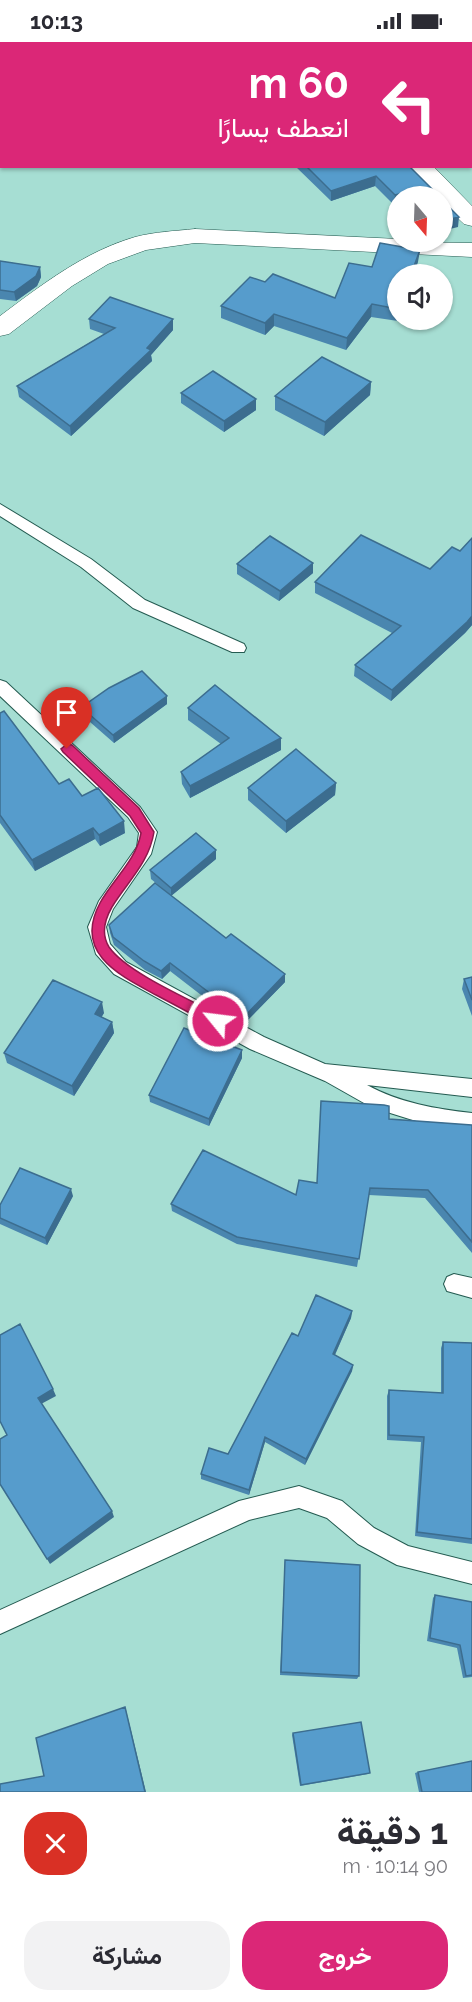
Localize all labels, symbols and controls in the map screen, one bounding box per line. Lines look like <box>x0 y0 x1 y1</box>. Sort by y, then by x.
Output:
text: 10:13 <box>30 8 83 34</box>
text: 60 m <box>249 59 349 108</box>
icon: left <box>370 66 448 144</box>
text: انعطف يسارًا <box>217 112 349 143</box>
north arrow <box>387 186 453 252</box>
map controls <box>387 186 453 330</box>
button: sound <box>387 264 453 330</box>
pin <box>41 687 92 749</box>
icon: arrive <box>50 696 83 729</box>
position arrow <box>186 989 250 1053</box>
text: 1 دقيقة <box>337 1810 448 1852</box>
button: close <box>24 1812 87 1875</box>
text: 90 m · 10:14 <box>343 1854 448 1878</box>
button: مشاركة <box>24 1921 230 1990</box>
button: خروج <box>242 1921 448 1990</box>

